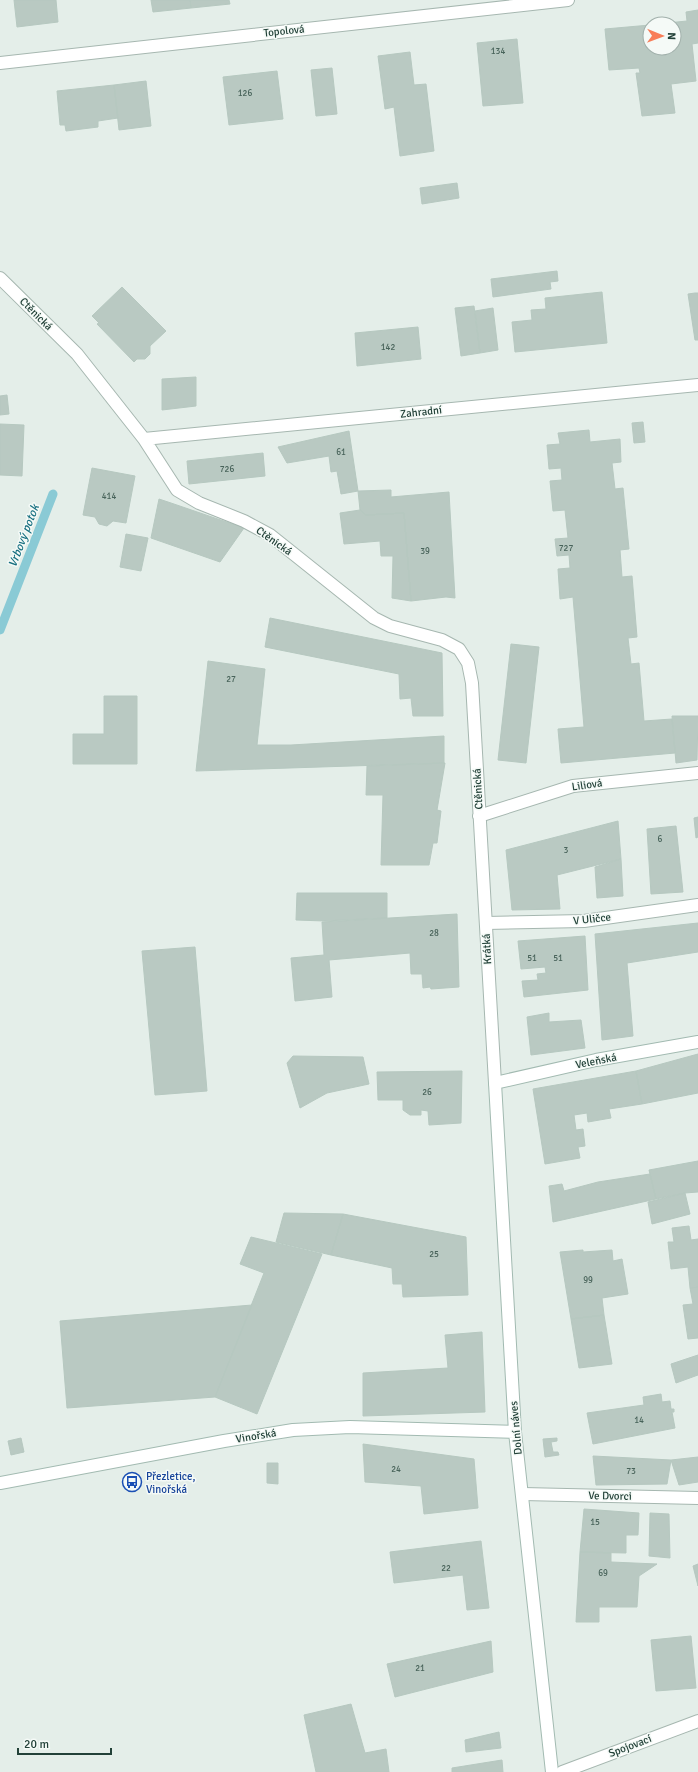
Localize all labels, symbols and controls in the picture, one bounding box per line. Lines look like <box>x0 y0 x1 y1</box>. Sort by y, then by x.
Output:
north arrow <box>642 16 682 56</box>
street label: Topolová <box>263 22 306 40</box>
text: N <box>665 32 678 40</box>
house number: 134 <box>491 46 505 57</box>
house number: 126 <box>238 88 252 99</box>
street label: Ctěnická <box>17 295 55 333</box>
house number: 142 <box>381 342 395 353</box>
street label: Zahradní <box>399 403 443 421</box>
house number: 61 <box>336 447 346 458</box>
house number: 726 <box>220 464 234 475</box>
house number: 414 <box>102 491 116 502</box>
water label: Vrbový potok <box>5 502 43 570</box>
street label: Ctěnická <box>253 524 295 558</box>
house number: 727 <box>559 543 573 554</box>
house number: 39 <box>420 546 430 557</box>
house number: 27 <box>226 674 236 685</box>
street label: Ctěnická <box>470 768 486 810</box>
street label: Liliová <box>571 776 604 794</box>
house number: 6 <box>658 834 663 845</box>
house number: 3 <box>564 845 569 856</box>
street label: V Uličce <box>572 911 612 927</box>
house number: 28 <box>429 928 439 939</box>
street label: Krátká <box>480 933 494 965</box>
house number: 51 <box>527 953 537 964</box>
house number: 51 <box>553 953 563 964</box>
street label: Veleňská <box>574 1051 618 1071</box>
house number: 26 <box>422 1087 432 1098</box>
house number: 25 <box>429 1249 439 1260</box>
house number: 99 <box>583 1275 593 1286</box>
street label: Dolní náves <box>507 1400 525 1455</box>
house number: 14 <box>634 1415 644 1426</box>
street label: Vinořská <box>235 1426 278 1446</box>
house number: 24 <box>391 1464 401 1475</box>
house number: 73 <box>626 1466 636 1477</box>
place label: Přezletice, Vinořská <box>146 1470 195 1496</box>
bus stop icon: Přezletice, Vinořská <box>121 1471 143 1493</box>
street label: Ve Dvorci <box>588 1489 632 1503</box>
house number: 15 <box>590 1517 600 1528</box>
house number: 22 <box>441 1563 451 1574</box>
house number: 69 <box>598 1568 608 1579</box>
house number: 21 <box>415 1663 425 1674</box>
scale bar <box>18 1730 111 1756</box>
street label: Spojovací <box>607 1732 653 1760</box>
text: 20 m <box>24 1737 49 1752</box>

